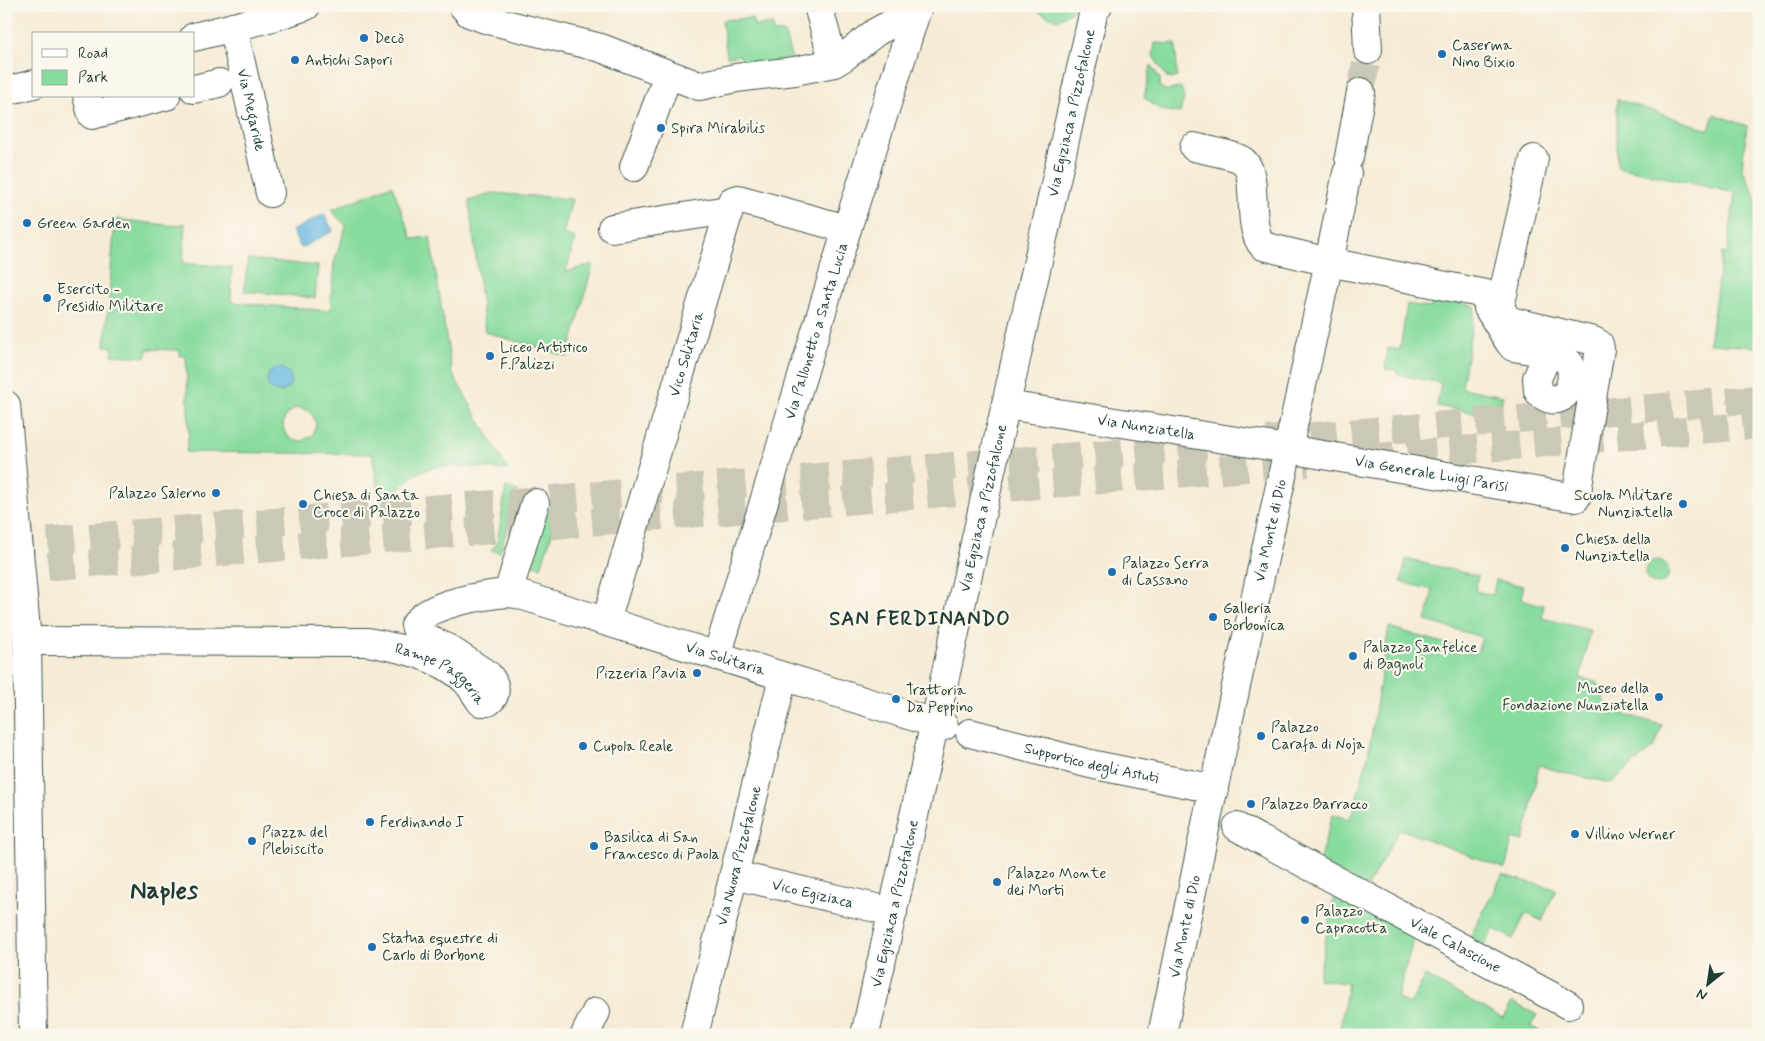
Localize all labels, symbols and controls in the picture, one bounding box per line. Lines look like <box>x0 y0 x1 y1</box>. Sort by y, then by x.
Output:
street label: Via Egiziaca a Pizzofalcone <box>1044 27 1100 199</box>
place label: Decò <box>374 29 404 49</box>
legend <box>32 32 195 98</box>
marker: Decò <box>358 32 370 44</box>
place label: Caserma Nino Bixio <box>1452 36 1515 73</box>
text: Road <box>78 44 108 64</box>
marker: Caserma Nino Bixio <box>1436 48 1448 60</box>
place label: Antichi Sapori <box>305 51 393 71</box>
marker: Antichi Sapori <box>289 54 301 66</box>
street label: Via Megaride <box>232 67 269 153</box>
text: Park <box>78 68 108 88</box>
place label: Spira Mirabilis <box>671 119 765 139</box>
marker: Spira Mirabilis <box>655 122 667 134</box>
place label: Green Garden <box>37 214 130 234</box>
marker: Green Garden <box>21 217 33 229</box>
street label: Via Pallonetto a Santa Lucia <box>781 240 853 422</box>
place label: Esercito - Presidio Militare <box>57 280 164 317</box>
marker: Esercito - Presidio Militare <box>41 292 53 304</box>
street label: Vico Solitaria <box>665 308 710 399</box>
place label: Liceo Artistico F.Palizzi <box>500 338 588 375</box>
marker: Liceo Artistico F.Palizzi <box>484 350 496 362</box>
street label: Via Nunziatella <box>1096 410 1197 445</box>
street label: Via Egiziaca a Pizzofalcone <box>955 422 1012 594</box>
street label: Via Generale Luigi Parisi <box>1353 452 1510 497</box>
street label: Via Monte di Dio <box>1250 478 1292 584</box>
place label: Palazzo Salerno <box>109 484 206 504</box>
place label: Chiesa di Santa Croce di Palazzo <box>313 486 420 523</box>
place label: Scuola Militare Nunziatella <box>1574 486 1673 523</box>
marker: Palazzo Salerno <box>210 487 222 499</box>
marker: Chiesa di Santa Croce di Palazzo <box>297 498 309 510</box>
marker: Scuola Militare Nunziatella <box>1677 498 1689 510</box>
place label: Chiesa della Nunziatella <box>1575 530 1651 567</box>
marker: Chiesa della Nunziatella <box>1559 542 1571 554</box>
place label: Palazzo Serra di Cassano <box>1122 554 1209 591</box>
marker: Palazzo Serra di Cassano <box>1106 566 1118 578</box>
place label: Galleria Borbonica <box>1223 599 1285 636</box>
district label: SAN FERDINANDO <box>829 606 1011 633</box>
marker: Galleria Borbonica <box>1207 611 1219 623</box>
street label: Via Solitaria <box>683 638 769 681</box>
place label: Palazzo Sanfelice di Bagnoli <box>1363 638 1477 676</box>
street label: Rampe Paggeria <box>393 639 490 710</box>
marker: Palazzo Sanfelice di Bagnoli <box>1347 650 1359 662</box>
place label: Pizzeria Pavia <box>596 664 687 684</box>
marker: Pizzeria Pavia <box>691 667 703 679</box>
place label: Museo della Fondazione Nunziatella <box>1502 679 1649 716</box>
place label: Trattoria Da Peppino <box>906 681 973 718</box>
marker: Museo della Fondazione Nunziatella <box>1653 691 1665 703</box>
marker: Trattoria Da Peppino <box>890 693 902 705</box>
place label: Palazzo Carafa di Noja <box>1271 718 1366 755</box>
marker: Palazzo Carafa di Noja <box>1255 730 1267 742</box>
place label: Cupola Reale <box>593 737 673 757</box>
street label: Supportico degli Astuti <box>1022 738 1160 789</box>
marker: Cupola Reale <box>577 740 589 752</box>
street label: Via Nuova Pizzofalcone <box>713 783 767 928</box>
place label: Palazzo Barracco <box>1261 795 1368 815</box>
marker: Palazzo Barracco <box>1245 798 1257 810</box>
place label: Ferdinando I <box>380 813 465 833</box>
marker: Ferdinando I <box>364 816 376 828</box>
street label: Via Egiziaca a Pizzofalcone <box>867 818 924 989</box>
place label: Piazza del Plebiscito <box>262 823 328 860</box>
place label: Villino Werner <box>1585 825 1676 845</box>
place label: Basilica di San Francesco di Paola <box>604 828 720 865</box>
marker: Villino Werner <box>1569 828 1581 840</box>
marker: Piazza del Plebiscito <box>246 835 258 847</box>
marker: Basilica di San Francesco di Paola <box>588 840 600 852</box>
place label: Palazzo Monte dei Morti <box>1007 864 1106 901</box>
street label: Via Monte di Dio <box>1165 873 1206 980</box>
district label: Naples <box>130 875 199 908</box>
street label: Vico Egiziaca <box>770 875 856 914</box>
marker: Palazzo Monte dei Morti <box>991 876 1003 888</box>
place label: Palazzo Capracotta <box>1315 902 1387 939</box>
street label: Viale Calascione <box>1406 913 1504 978</box>
marker: Palazzo Capracotta <box>1299 914 1311 926</box>
place label: Statua equestre di Carlo di Borbone <box>382 929 498 966</box>
marker: Statua equestre di Carlo di Borbone <box>366 941 378 953</box>
north arrow <box>1682 958 1732 1008</box>
text: N <box>1693 984 1711 1005</box>

